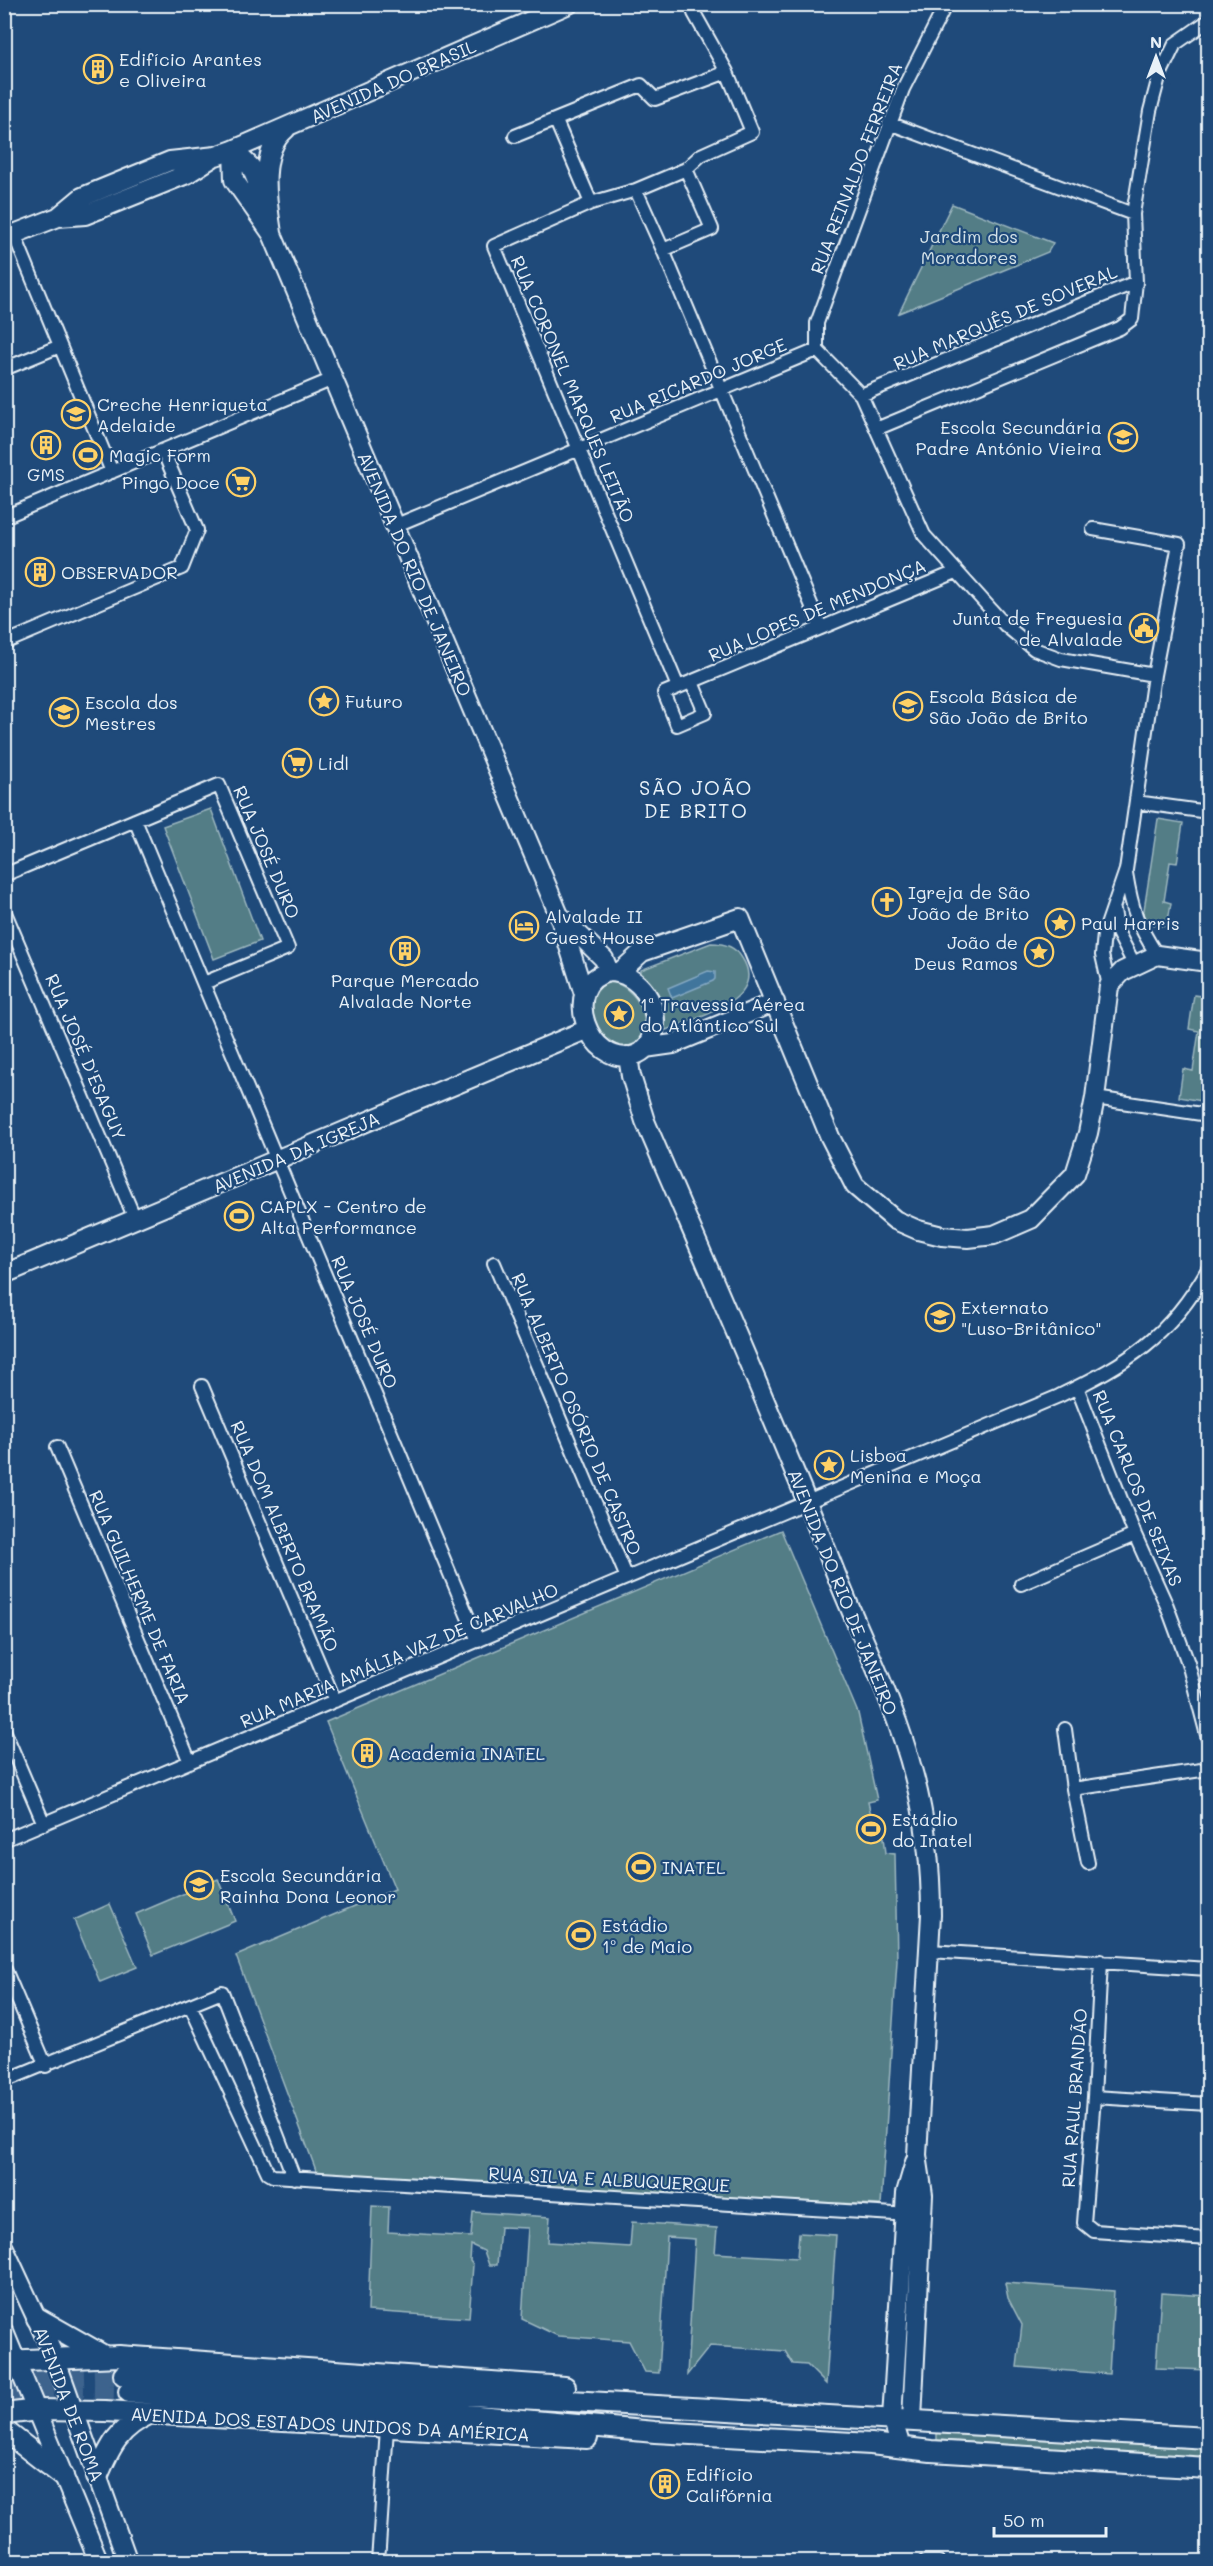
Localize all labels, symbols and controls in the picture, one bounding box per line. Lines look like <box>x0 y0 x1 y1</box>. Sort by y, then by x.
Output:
north arrow <box>1126 27 1186 87</box>
text: N <box>1150 31 1162 52</box>
street label: AVENIDA DO BRASIL <box>307 34 480 128</box>
place label: Edifício Arantes e Oliveira <box>119 47 262 92</box>
building icon: Edifício Arantes e Oliveira <box>82 53 114 85</box>
street label: RUA REINALDO FERREIRA <box>805 59 907 277</box>
park label: Jardim dos Moradores <box>920 224 1018 269</box>
street label: RUA CORONEL MARQUES LEITÃO <box>506 252 640 526</box>
street label: RUA MARQUÊS DE SOVERAL <box>890 259 1121 375</box>
street label: RUA RICARDO JORGE <box>606 332 790 428</box>
place label: Creche Henriqueta Adelaide <box>97 392 268 437</box>
school or university icon: Creche Henriqueta Adelaide <box>60 398 92 430</box>
place label: Escola Secundária Padre António Vieira <box>916 415 1102 460</box>
school or university icon: Escola Secundária Padre António Vieira <box>1107 421 1139 453</box>
building icon: GMS <box>30 429 62 461</box>
sports icon: Magic Form <box>72 439 104 471</box>
place label: Magic Form <box>109 443 211 467</box>
street label: AVENIDA DO RIO DE JANEIRO <box>353 448 477 700</box>
place label: GMS <box>27 462 65 486</box>
supermarket icon: Pingo Doce <box>225 466 257 498</box>
place label: Pingo Doce <box>122 470 220 494</box>
street label: RUA LOPES DE MENDONÇA <box>704 553 930 667</box>
building icon: OBSERVADOR <box>24 556 56 588</box>
place label: OBSERVADOR <box>61 560 178 584</box>
place label: Junta de Freguesia de Alvalade <box>953 606 1123 651</box>
public building icon: Junta de Freguesia de Alvalade <box>1128 612 1160 644</box>
place label: Escola Básica de São João de Brito <box>929 684 1088 729</box>
place icon: Futuro <box>308 685 340 717</box>
place label: Futuro <box>345 689 403 713</box>
place label: Escola dos Mestres <box>85 690 178 735</box>
school or university icon: Escola Básica de São João de Brito <box>892 690 924 722</box>
school or university icon: Escola dos Mestres <box>48 696 80 728</box>
supermarket icon: Lidl <box>281 747 313 779</box>
place label: Lidl <box>318 751 349 775</box>
district label: SÃO JOÃO DE BRITO <box>639 774 753 823</box>
street label: RUA JOSÉ DURO <box>228 782 306 922</box>
place label: Igreja de São João de Brito <box>908 880 1030 925</box>
church icon: Igreja de São João de Brito <box>871 886 903 918</box>
place label: Alvalade II Guest House <box>545 904 655 949</box>
place icon: Paul Harris <box>1044 907 1076 939</box>
hotel icon: Alvalade II Guest House <box>508 910 540 942</box>
place label: Paul Harris <box>1081 911 1180 935</box>
place label: João de Deus Ramos <box>914 930 1018 975</box>
building icon: Parque Mercado Alvalade Norte <box>389 935 421 967</box>
place icon: João de Deus Ramos <box>1023 936 1055 968</box>
place label: Parque Mercado Alvalade Norte <box>331 968 479 1013</box>
street label: RUA JOSÉ D'ESAGUY <box>40 970 132 1144</box>
place label: 1ª Travessia Aérea do Atlântico Sul <box>640 992 805 1037</box>
place icon: 1ª Travessia Aérea do Atlântico Sul <box>603 998 635 1030</box>
street label: AVENIDA DA IGREJA <box>209 1106 383 1198</box>
place label: CAPLX - Centro de Alta Performance <box>260 1194 427 1239</box>
sports icon: CAPLX - Centro de Alta Performance <box>223 1200 255 1232</box>
street label: RUA JOSÉ DURO <box>326 1252 404 1392</box>
street label: RUA ALBERTO OSÓRIO DE CASTRO <box>506 1269 648 1559</box>
place label: Externato "Luso-Britânico" <box>961 1295 1102 1340</box>
school or university icon: Externato "Luso-Britânico" <box>924 1301 956 1333</box>
street label: RUA CARLOS DE SEIXAS <box>1088 1386 1188 1590</box>
street label: RUA DOM ALBERTO BRAMÃO <box>225 1417 345 1655</box>
place label: Lisboa Menina e Moça <box>850 1443 982 1488</box>
place icon: Lisboa Menina e Moça <box>813 1449 845 1481</box>
street label: AVENIDA DO RIO DE JANEIRO <box>783 1465 903 1719</box>
street label: RUA GUILHERME DE FARIA <box>84 1486 196 1708</box>
street label: RUA MARIA AMÁLIA VAZ DE CARVALHO <box>236 1577 562 1733</box>
building icon: Academia INATEL <box>351 1737 383 1769</box>
place label: Academia INATEL <box>388 1741 546 1765</box>
place label: Estádio do Inatel <box>892 1807 973 1852</box>
sports icon: Estádio do Inatel <box>855 1813 887 1845</box>
sports icon: INATEL <box>625 1851 657 1883</box>
place label: INATEL <box>662 1855 726 1879</box>
place label: Escola Secundária Rainha Dona Leonor <box>220 1863 396 1908</box>
school or university icon: Escola Secundária Rainha Dona Leonor <box>183 1869 215 1901</box>
place label: Estádio 1º de Maio <box>602 1913 693 1958</box>
sports icon: Estádio 1º de Maio <box>565 1919 597 1951</box>
street label: RUA RAUL BRANDÃO <box>1056 2008 1092 2188</box>
street label: RUA SILVA E ALBUQUERQUE <box>488 2161 730 2197</box>
street label: AVENIDA DE ROMA <box>28 2323 110 2485</box>
street label: AVENIDA DOS ESTADOS UNIDOS DA AMÉRICA <box>130 2402 530 2446</box>
place label: Edifício Califórnia <box>686 2462 773 2507</box>
building icon: Edifício Califórnia <box>649 2468 681 2500</box>
scale bar <box>994 2500 1106 2538</box>
text: 50 m <box>1003 2508 1045 2532</box>

